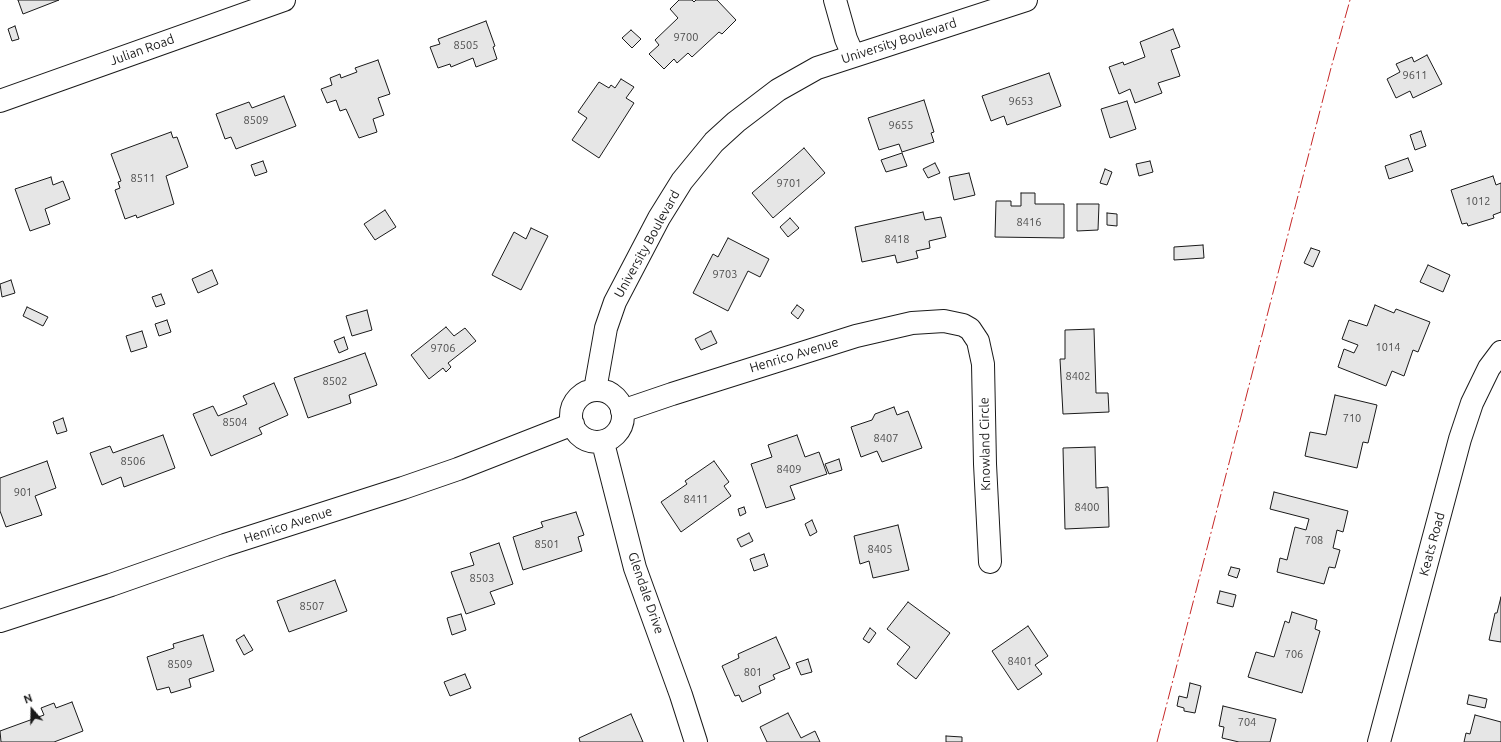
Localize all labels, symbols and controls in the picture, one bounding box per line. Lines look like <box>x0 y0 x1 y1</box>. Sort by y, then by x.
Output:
street label: University Boulevard <box>839 15 959 67</box>
house number: 9700 <box>674 30 698 44</box>
street label: Julian Road <box>108 31 176 69</box>
house number: 8505 <box>454 38 478 52</box>
house number: 9611 <box>1403 68 1427 82</box>
house number: 9653 <box>1009 94 1033 108</box>
house number: 8509 <box>244 113 268 127</box>
house number: 9655 <box>889 118 913 132</box>
house number: 8511 <box>131 171 155 185</box>
house number: 9701 <box>777 176 801 190</box>
street label: University Boulevard <box>611 188 683 300</box>
house number: 1012 <box>1466 194 1490 208</box>
house number: 8416 <box>1017 215 1041 229</box>
house number: 8418 <box>885 232 909 246</box>
house number: 9703 <box>713 267 737 281</box>
street label: Henrico Avenue <box>748 334 840 376</box>
house number: 1014 <box>1376 340 1400 354</box>
house number: 9706 <box>431 341 455 355</box>
house number: 8402 <box>1066 369 1090 383</box>
house number: 8502 <box>323 374 347 388</box>
street label: Knowland Circle <box>976 397 994 491</box>
house number: 710 <box>1343 411 1361 425</box>
house number: 8504 <box>223 415 247 429</box>
house number: 8407 <box>874 431 898 445</box>
house number: 8506 <box>121 454 145 468</box>
house number: 8409 <box>777 462 801 476</box>
house number: 901 <box>14 485 32 499</box>
house number: 8411 <box>684 492 708 506</box>
house number: 8400 <box>1075 500 1099 514</box>
street label: Henrico Avenue <box>242 503 334 547</box>
street label: Keats Road <box>1416 510 1448 578</box>
house number: 708 <box>1305 533 1323 547</box>
house number: 8501 <box>535 537 559 551</box>
house number: 8405 <box>868 542 892 556</box>
street label: Glendale Drive <box>625 550 667 636</box>
house number: 8503 <box>470 571 494 585</box>
house number: 8507 <box>300 599 324 613</box>
house number: 706 <box>1285 647 1303 661</box>
house number: 8401 <box>1008 654 1032 668</box>
house number: 8509 <box>168 657 192 671</box>
house number: 801 <box>744 665 762 679</box>
north arrow <box>12 690 52 730</box>
text: N <box>22 692 34 706</box>
house number: 704 <box>1238 715 1256 729</box>

